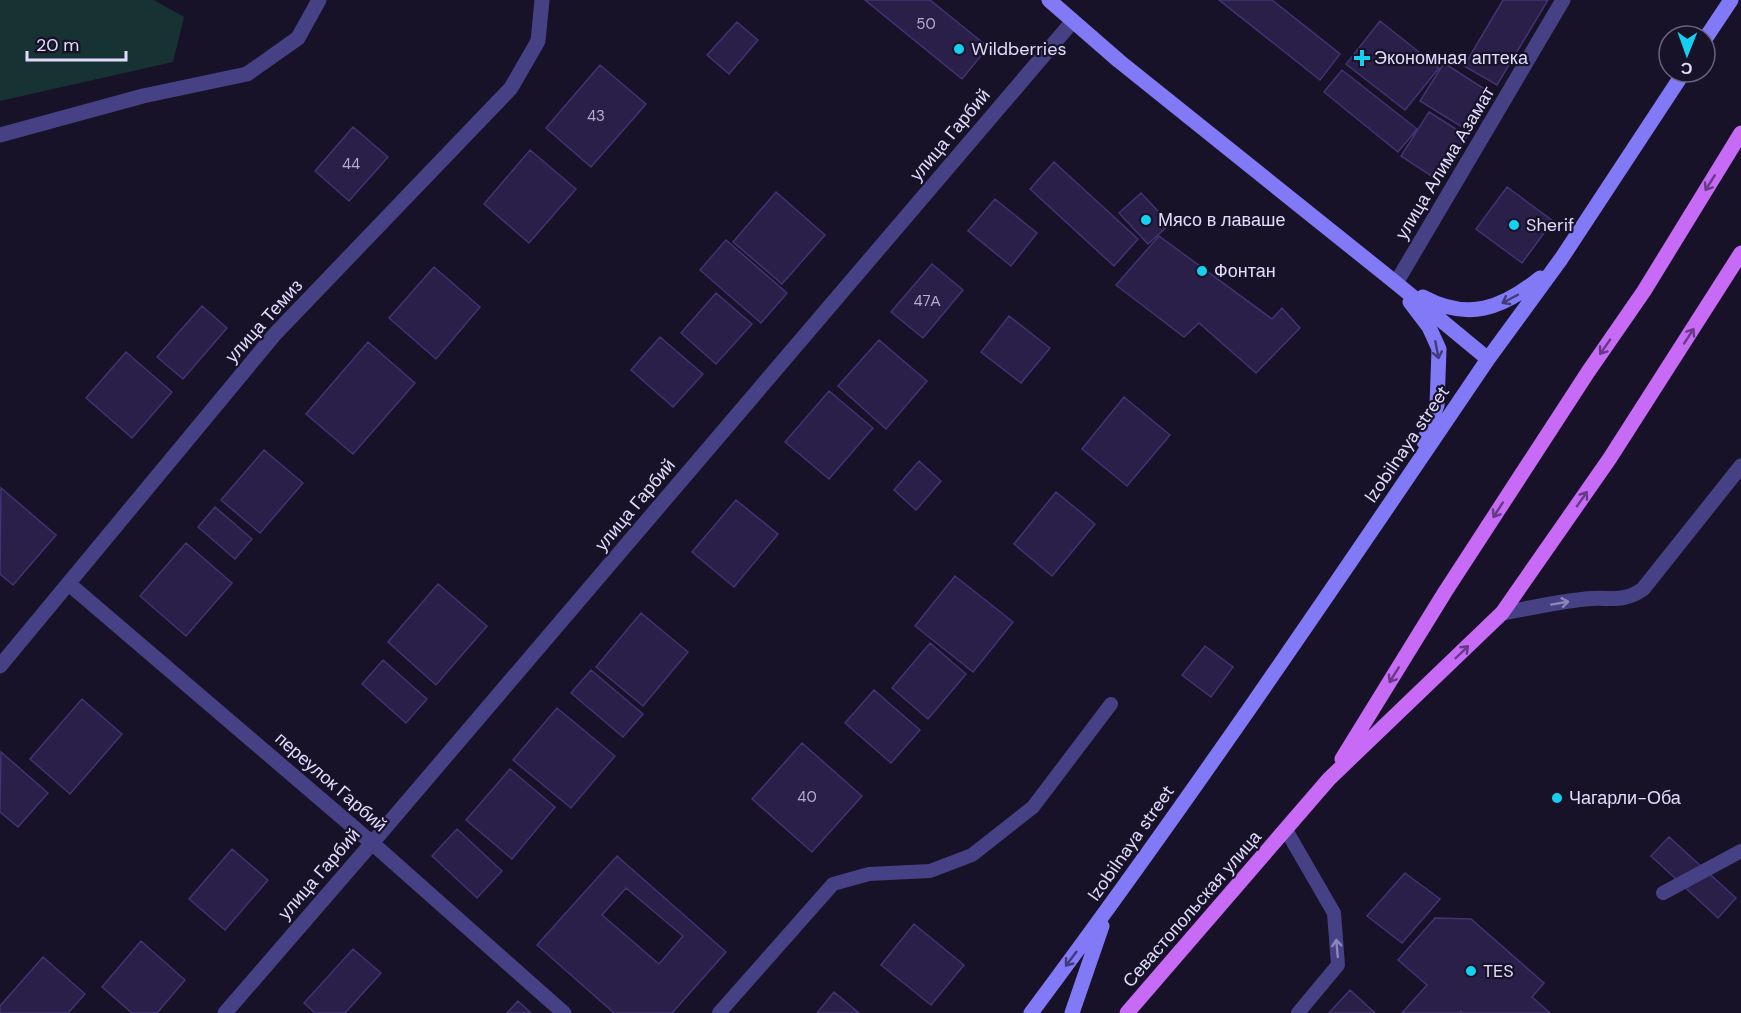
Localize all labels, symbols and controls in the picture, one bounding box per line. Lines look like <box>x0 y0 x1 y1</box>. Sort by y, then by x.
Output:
house number: 50 <box>916 14 936 34</box>
scale bar <box>27 24 126 62</box>
north arrow <box>1657 24 1717 84</box>
text: 20 m <box>36 33 79 57</box>
place label: Wildberries <box>971 37 1066 61</box>
marker: Wildberries <box>952 42 966 56</box>
place label: Экономная аптека <box>1374 46 1529 70</box>
marker: Экономная аптека <box>1355 51 1369 65</box>
text: С <box>1680 58 1693 79</box>
street label: улица Алима Азамат <box>1390 82 1500 244</box>
street label: улица Гарбий <box>904 84 996 186</box>
house number: 43 <box>587 106 605 126</box>
house number: 44 <box>342 154 360 174</box>
one-way arrow <box>1704 174 1716 191</box>
place label: Мясо в лаваше <box>1158 208 1285 232</box>
marker: Мясо в лаваше <box>1139 213 1153 227</box>
place label: Sherif <box>1526 213 1574 237</box>
marker: Sherif <box>1507 218 1521 232</box>
place label: Фонтан <box>1214 259 1276 283</box>
marker: Фонтан <box>1195 264 1209 278</box>
street label: улица Темиз <box>220 274 308 368</box>
house number: 47А <box>913 291 941 311</box>
one-way arrow <box>1502 293 1519 305</box>
one-way arrow <box>1683 328 1695 345</box>
one-way arrow <box>1599 338 1611 355</box>
one-way arrow <box>1432 340 1443 359</box>
street label: Izobilnaya street <box>1359 381 1455 507</box>
street label: улица Гарбий <box>589 454 681 556</box>
one-way arrow <box>1576 491 1588 507</box>
one-way arrow <box>1492 502 1505 519</box>
one-way arrow <box>1549 597 1569 608</box>
one-way arrow <box>1454 645 1469 659</box>
one-way arrow <box>1387 666 1399 683</box>
street label: переулок Гарбий <box>270 727 392 837</box>
street label: Izobilnaya street <box>1082 780 1180 906</box>
place label: Чагарли-Оба <box>1569 786 1682 810</box>
house number: 40 <box>797 787 817 807</box>
marker: Чагарли-Оба <box>1550 791 1564 805</box>
street label: улица Гарбий <box>273 823 365 925</box>
street label: Севастопольская улица <box>1117 825 1267 992</box>
one-way arrow <box>1331 938 1342 958</box>
one-way arrow <box>1065 950 1078 966</box>
place label: TES <box>1483 959 1514 983</box>
marker: TES <box>1464 964 1478 978</box>

